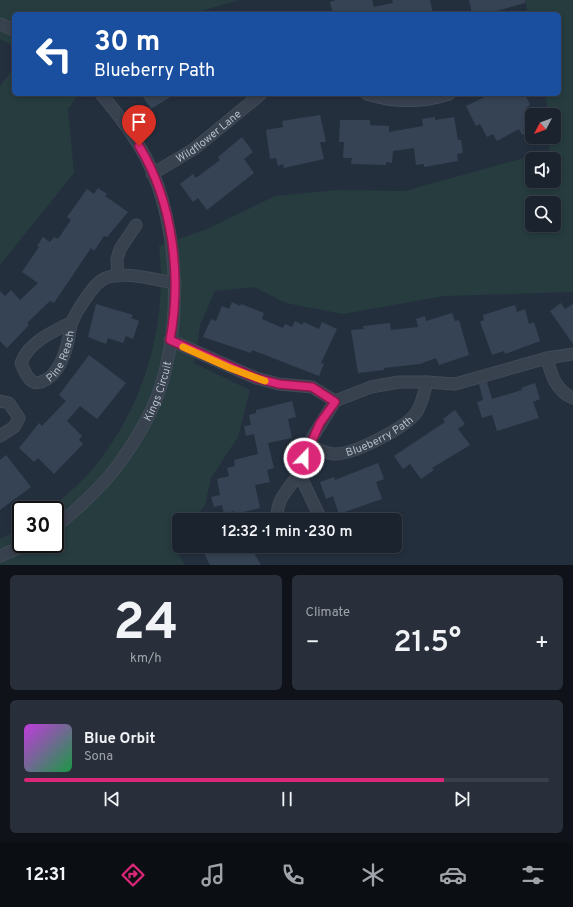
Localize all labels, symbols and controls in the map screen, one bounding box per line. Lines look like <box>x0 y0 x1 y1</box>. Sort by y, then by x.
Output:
text: 30 m <box>94 25 160 61</box>
icon: left <box>28 28 80 80</box>
text: Blueberry Path <box>94 60 215 83</box>
pin <box>122 105 156 146</box>
street label: Wildflower Lane <box>174 107 244 166</box>
north arrow <box>525 108 561 144</box>
map controls <box>525 108 561 232</box>
icon: arrive <box>128 111 150 133</box>
button: sound <box>525 152 561 188</box>
button: search <box>525 196 561 232</box>
street label: Pine Reach <box>43 330 78 386</box>
street label: Kings Circuit <box>141 360 175 424</box>
street label: Blueberry Path <box>344 413 417 460</box>
position arrow <box>283 437 325 479</box>
speed limit sign: 30 <box>12 501 64 553</box>
text: 12:32 · 1 min · 230 m <box>222 523 352 542</box>
text: 24 <box>113 592 178 658</box>
text: Climate <box>306 605 350 621</box>
text: 21.5° <box>393 625 461 662</box>
text: − <box>306 630 320 657</box>
text: + <box>535 630 549 657</box>
text: km/h <box>130 651 162 667</box>
text: Blue Orbit <box>84 730 155 749</box>
text: Sona <box>84 749 113 765</box>
icon: previous <box>101 788 123 810</box>
icon: pause <box>276 788 298 810</box>
icon: next <box>451 788 473 810</box>
icon: directions <box>119 861 147 889</box>
icon: music <box>199 861 227 889</box>
icon: phone <box>279 861 307 889</box>
icon: climate <box>359 861 387 889</box>
icon: car <box>439 861 467 889</box>
icon: filters <box>519 861 547 889</box>
text: 12:31 <box>26 864 67 887</box>

